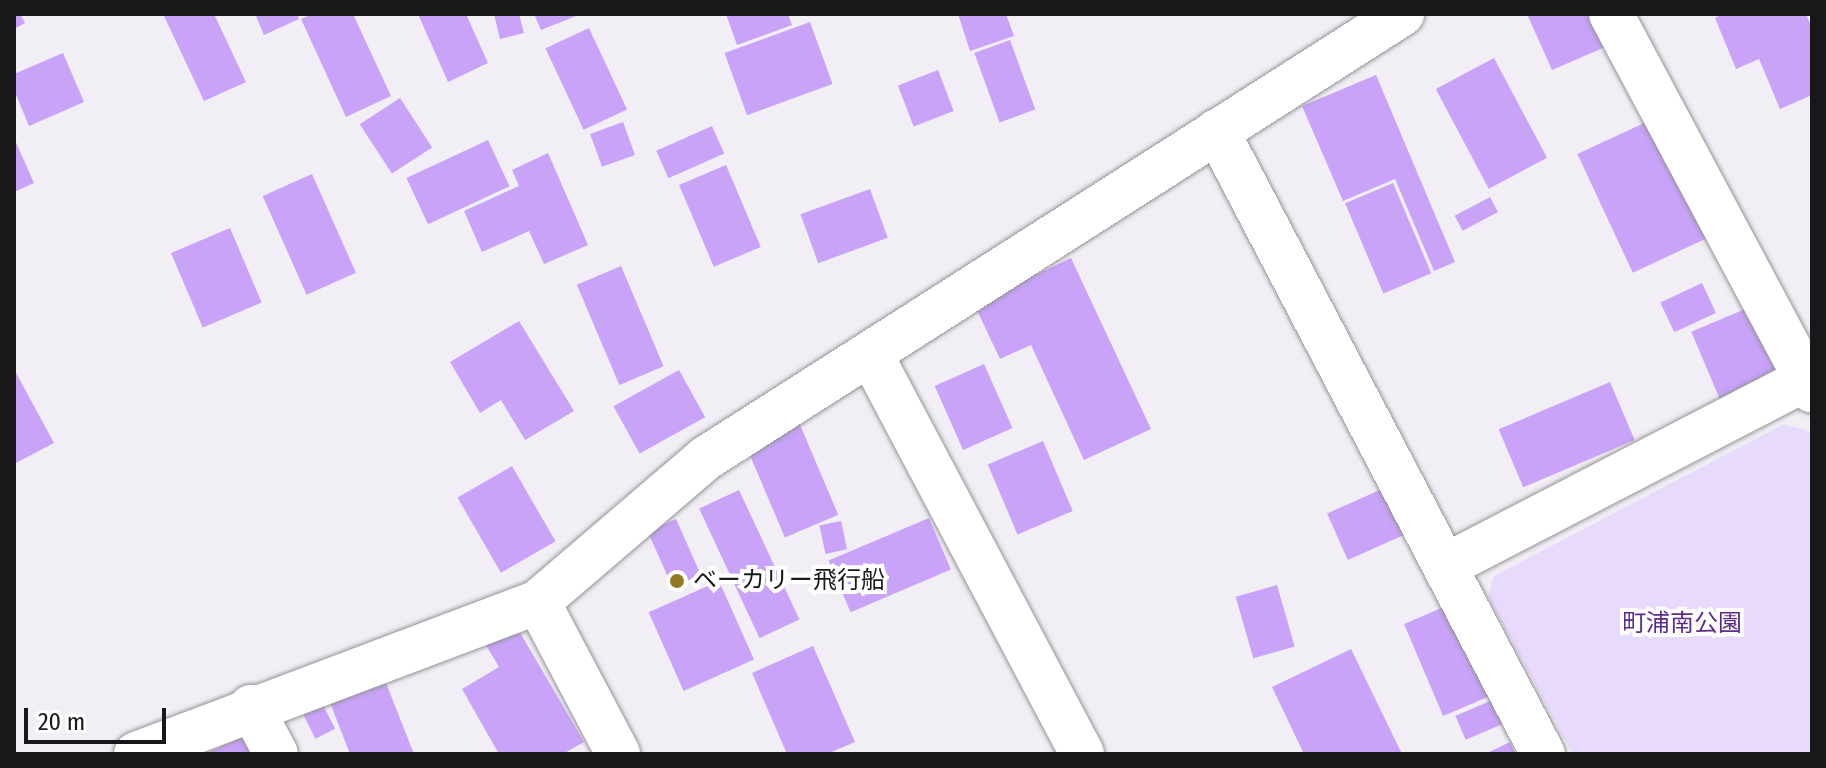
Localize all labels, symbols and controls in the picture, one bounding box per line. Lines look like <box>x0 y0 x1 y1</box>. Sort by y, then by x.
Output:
place label: ベーカリー飛行船 <box>693 567 885 595</box>
marker: ベーカリー飛行船 <box>668 572 686 590</box>
park label: 町浦南公園 <box>1622 610 1742 638</box>
scale bar <box>28 692 170 742</box>
text: 20 m <box>38 708 85 736</box>

